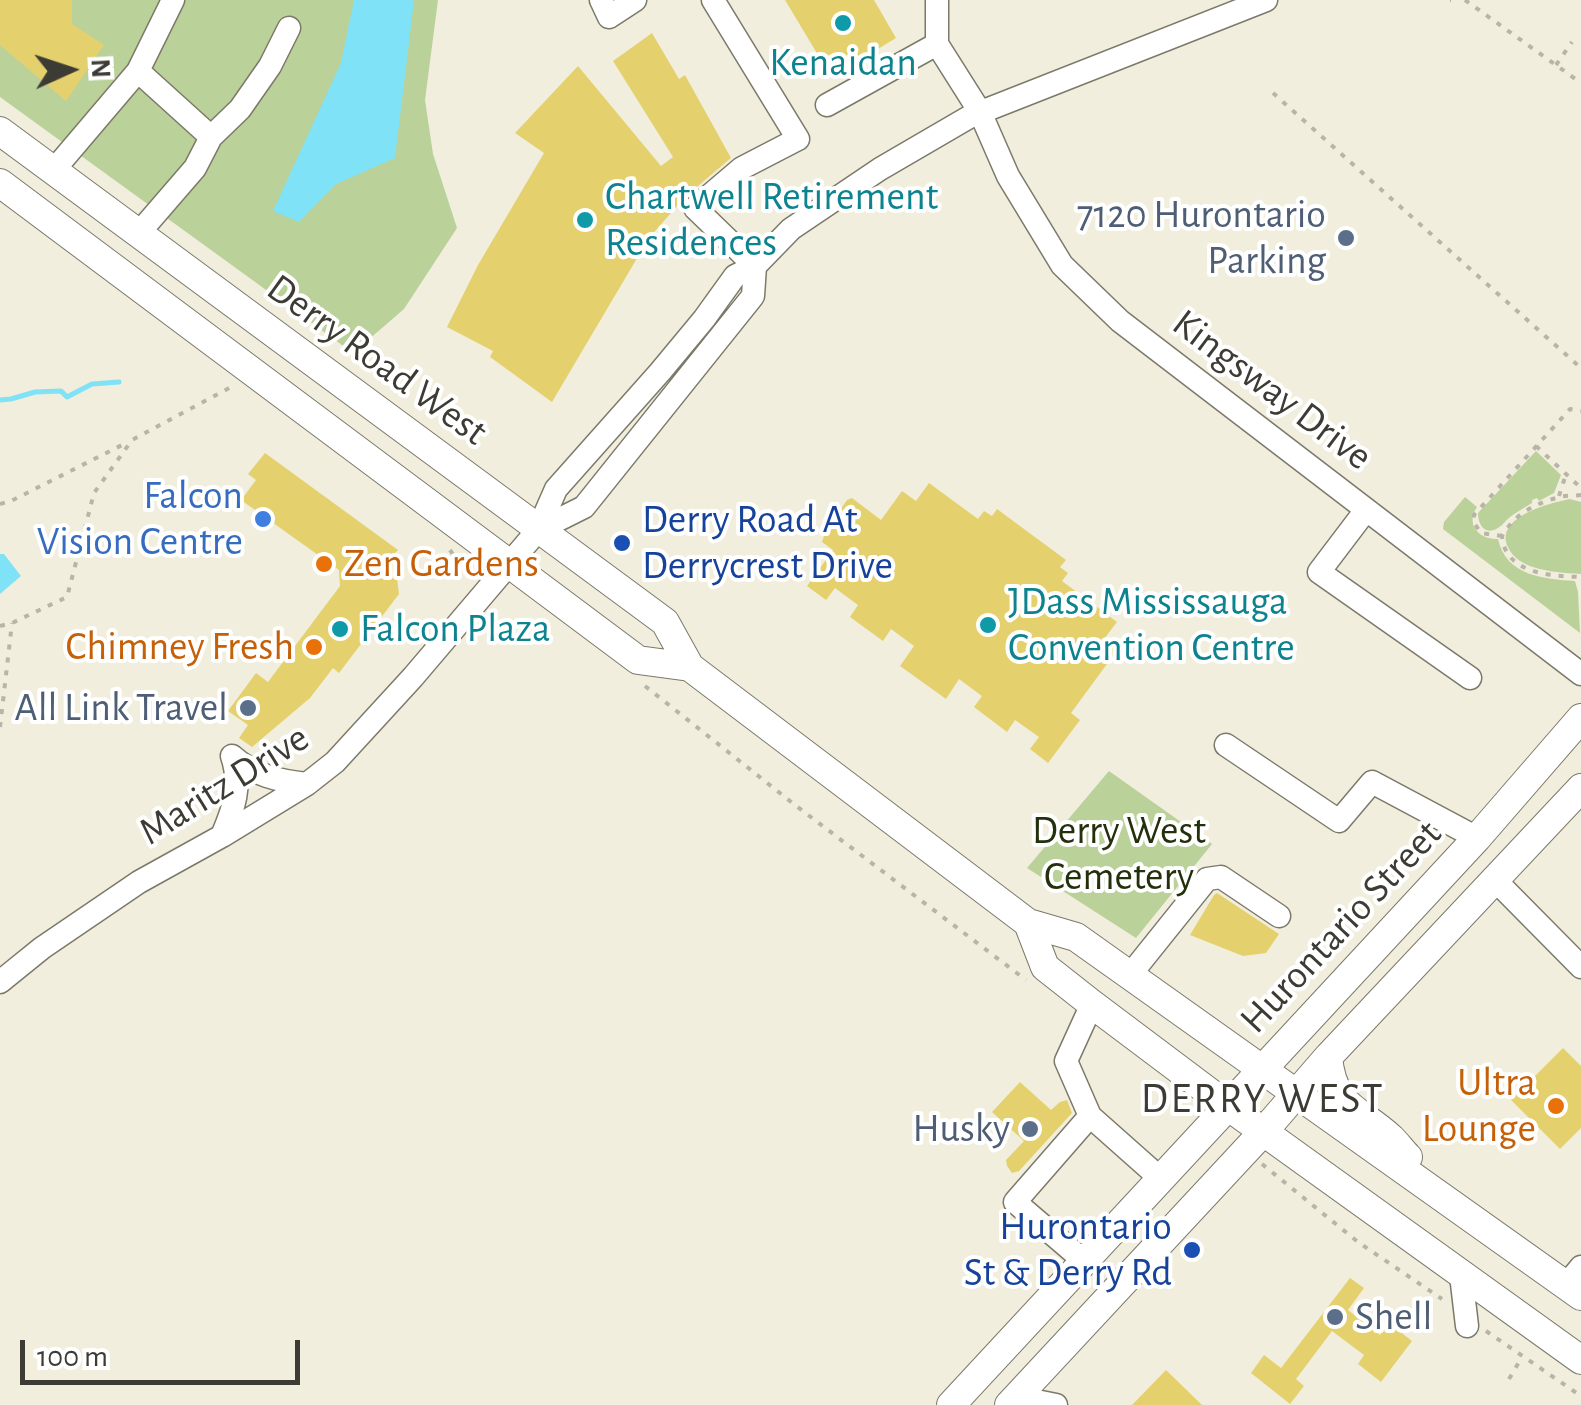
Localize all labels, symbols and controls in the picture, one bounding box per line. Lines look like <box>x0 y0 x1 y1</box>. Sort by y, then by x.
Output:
marker: Kenaidan <box>832 12 854 34</box>
north arrow <box>20 20 120 120</box>
place label: Kenaidan <box>769 39 917 87</box>
text: N <box>85 58 114 79</box>
place label: Chartwell Retirement Residences <box>605 173 938 267</box>
place label: 7120 Hurontario Parking <box>1077 191 1326 285</box>
marker: Chartwell Retirement Residences <box>574 209 596 231</box>
marker: 7120 Hurontario Parking <box>1335 227 1357 249</box>
street label: Derry Road West <box>258 264 496 456</box>
street label: Kingsway Drive <box>1163 299 1381 481</box>
place label: Falcon Vision Centre <box>37 472 243 566</box>
place label: Derry Road At Derrycrest Drive <box>642 496 893 590</box>
marker: Falcon Vision Centre <box>252 508 274 530</box>
marker: Derry Road At Derrycrest Drive <box>611 532 633 554</box>
place label: Zen Gardens <box>344 540 539 588</box>
marker: Zen Gardens <box>313 553 335 575</box>
place label: JDass Mississauga Convention Centre <box>1008 578 1295 672</box>
place label: Falcon Plaza <box>360 605 551 653</box>
marker: JDass Mississauga Convention Centre <box>977 614 999 636</box>
marker: Falcon Plaza <box>329 618 351 640</box>
place label: Chimney Fresh <box>66 623 294 671</box>
marker: Chimney Fresh <box>303 636 325 658</box>
place label: All Link Travel <box>15 684 228 732</box>
marker: All Link Travel <box>237 697 259 719</box>
street label: Maritz Drive <box>130 714 318 856</box>
park label: Derry West Cemetery <box>1032 807 1206 901</box>
street label: Hurontario Street <box>1230 811 1452 1043</box>
place label: Ultra Lounge <box>1422 1059 1536 1153</box>
district label: DERRY WEST <box>1141 1074 1385 1124</box>
marker: Ultra Lounge <box>1545 1095 1567 1117</box>
place label: Husky <box>913 1105 1010 1153</box>
marker: Husky <box>1019 1118 1041 1140</box>
place label: Hurontario St & Derry Rd <box>964 1203 1172 1297</box>
marker: Hurontario St & Derry Rd <box>1181 1239 1203 1261</box>
place label: Shell <box>1355 1293 1432 1341</box>
marker: Shell <box>1324 1306 1346 1328</box>
scale bar <box>25 1320 305 1382</box>
text: 100 m <box>37 1342 108 1372</box>

